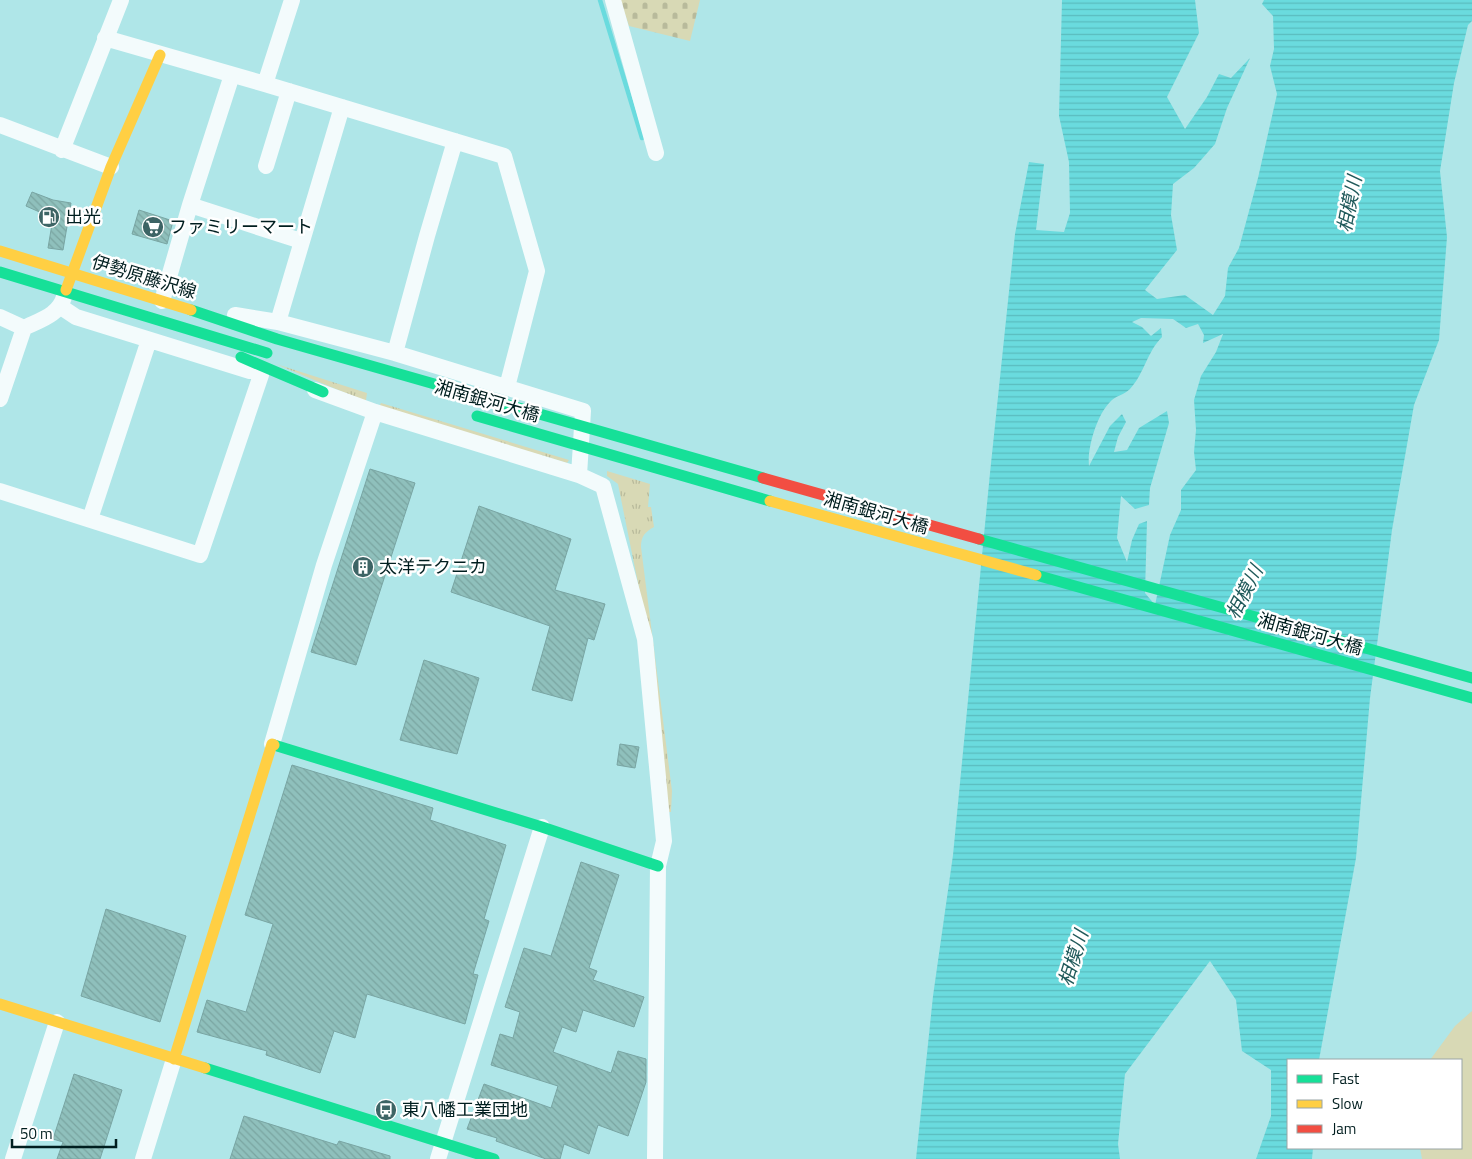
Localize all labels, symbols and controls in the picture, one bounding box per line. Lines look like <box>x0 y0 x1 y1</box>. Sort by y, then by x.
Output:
water label: 相模川 <box>1329 171 1369 235</box>
place label: 出光 <box>65 203 101 230</box>
fuel station icon: 出光 <box>37 205 61 229</box>
place label: ファミリーマート <box>169 213 313 240</box>
supermarket icon: ファミリーマート <box>141 215 165 239</box>
street label: 伊勢原藤沢線 <box>89 248 200 305</box>
street label: 湘南銀河大橋 <box>432 373 543 428</box>
street label: 湘南銀河大橋 <box>821 485 932 540</box>
place label: 太洋テクニカ <box>379 553 487 580</box>
building icon: 太洋テクニカ <box>351 555 375 579</box>
water label: 相模川 <box>1218 558 1270 624</box>
street label: 湘南銀河大橋 <box>1255 606 1366 661</box>
water label: 相模川 <box>1050 924 1095 989</box>
legend <box>1287 1059 1462 1149</box>
text: Fast <box>1332 1067 1360 1090</box>
text: Slow <box>1332 1092 1363 1115</box>
place label: 東八幡工業団地 <box>402 1096 528 1123</box>
bus stop icon: 東八幡工業団地 <box>374 1098 398 1122</box>
scale bar <box>12 1116 116 1148</box>
text: Jam <box>1332 1117 1356 1140</box>
text: 50 m <box>20 1122 53 1145</box>

